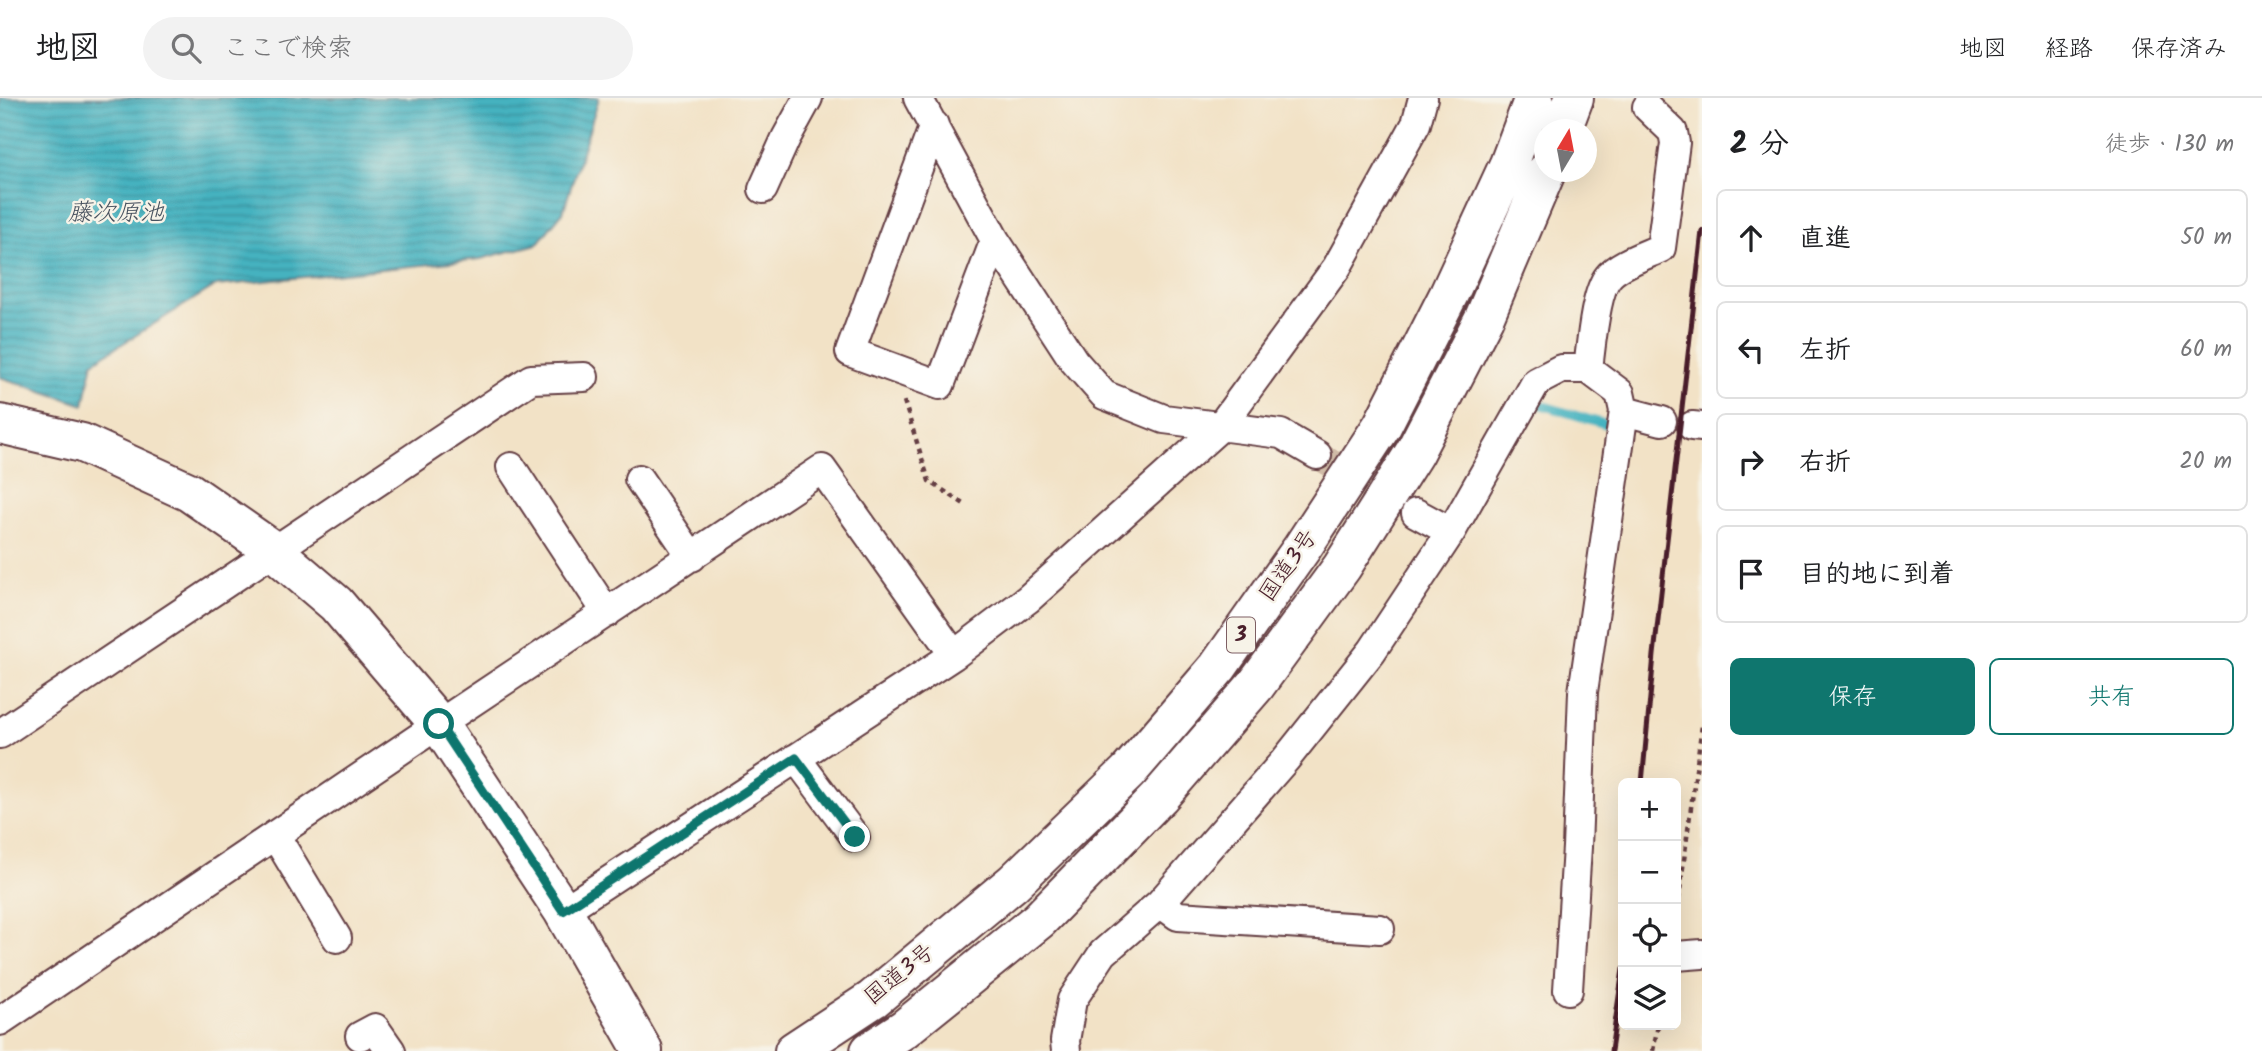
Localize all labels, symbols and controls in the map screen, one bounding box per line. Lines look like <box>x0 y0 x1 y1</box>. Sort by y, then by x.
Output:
search box <box>143 17 633 80</box>
text: 地図 <box>35 23 101 76</box>
text: ここで検索 <box>223 28 353 70</box>
icon: search <box>167 29 205 67</box>
text: 地図 <box>1959 30 2007 69</box>
text: 経路 <box>2045 30 2093 69</box>
text: 保存済み <box>2131 30 2227 69</box>
north arrow <box>1534 119 1597 182</box>
text: 2 分 <box>1730 121 1789 169</box>
text: 徒歩 · 130 m <box>2105 127 2234 163</box>
water label: 藤次原池 <box>68 194 165 233</box>
text: 直進 <box>1799 218 1851 260</box>
icon: ahead <box>1732 219 1770 257</box>
text: 50 m <box>2181 220 2232 256</box>
text: 左折 <box>1799 330 1851 372</box>
icon: left <box>1732 331 1770 369</box>
text: 60 m <box>2180 332 2232 368</box>
text: 右折 <box>1799 442 1851 484</box>
icon: right <box>1732 443 1770 481</box>
text: 20 m <box>2180 444 2232 480</box>
street label: 国道3号 <box>1251 522 1327 610</box>
text: 目的地に到着 <box>1799 554 1955 596</box>
icon: arrive <box>1732 555 1770 593</box>
road number: 3 <box>1227 618 1255 652</box>
button: 保存 <box>1730 658 1975 735</box>
button: 共有 <box>1989 658 2234 735</box>
route start <box>423 708 454 739</box>
map controls <box>1618 778 1681 1030</box>
button: + <box>1618 778 1681 841</box>
route end <box>839 821 870 852</box>
button: − <box>1618 841 1681 904</box>
button: locate <box>1618 904 1681 967</box>
street label: 国道3号 <box>857 935 943 1015</box>
button: layers <box>1618 967 1681 1030</box>

